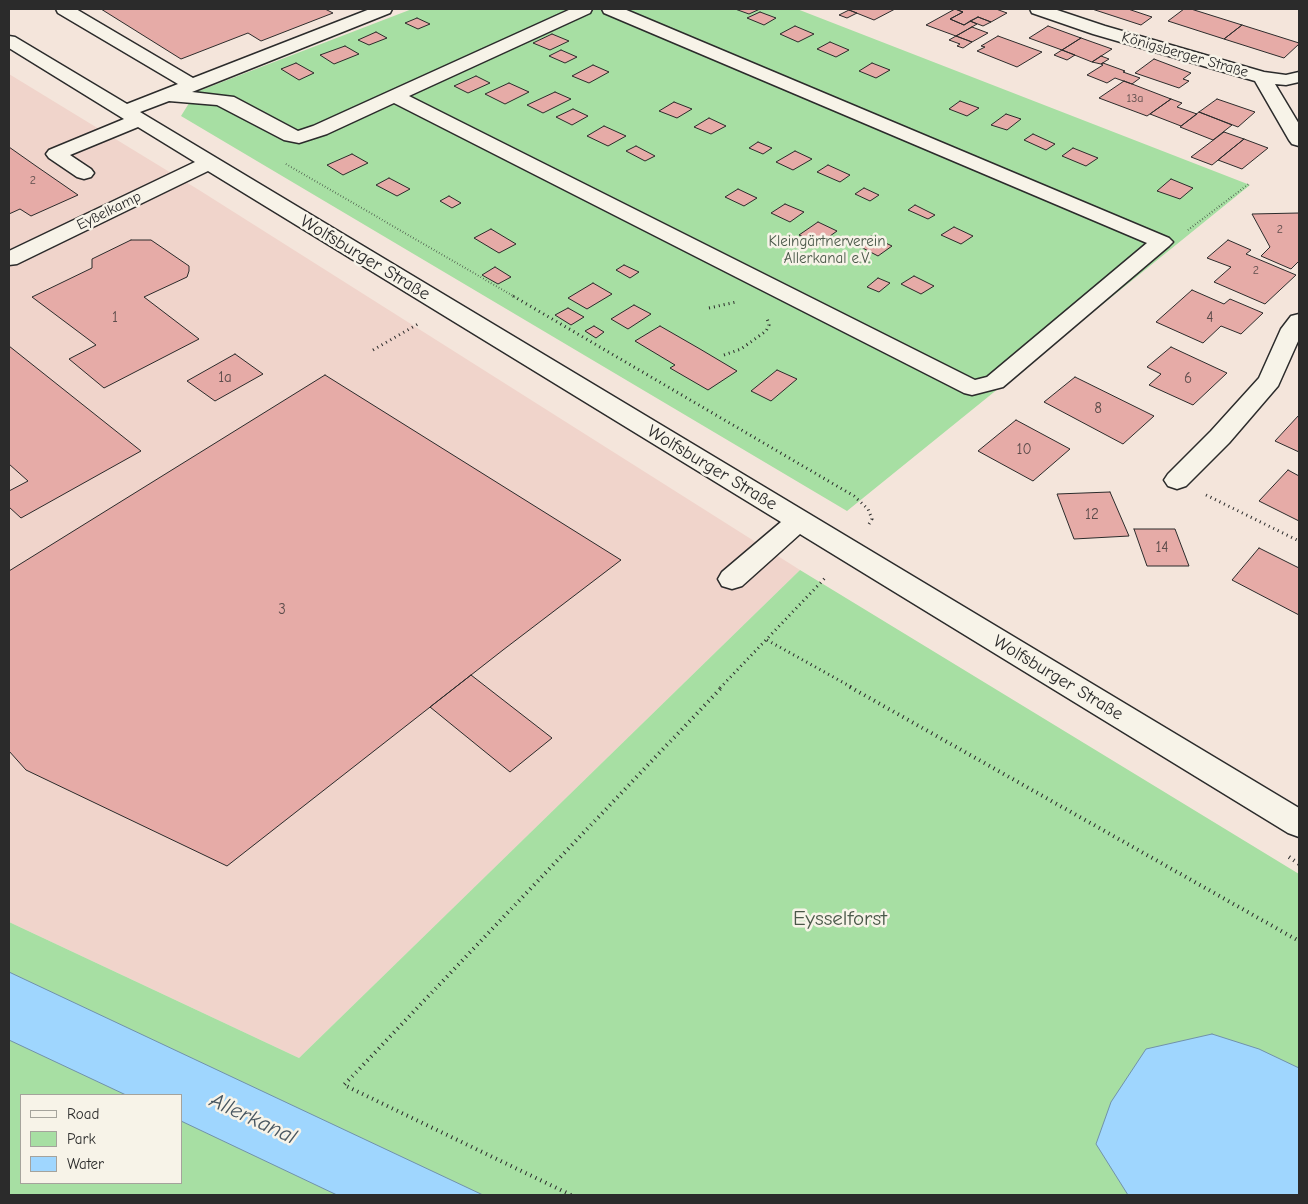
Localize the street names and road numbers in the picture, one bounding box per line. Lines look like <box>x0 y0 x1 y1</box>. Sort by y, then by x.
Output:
street label: Königsberger Straße <box>1120 28 1250 82</box>
street label: Eyßelkamp <box>74 188 144 234</box>
street label: Wolfsburger Straße <box>296 211 434 305</box>
street label: Wolfsburger Straße <box>643 421 781 515</box>
street label: Wolfsburger Straße <box>989 631 1127 725</box>

